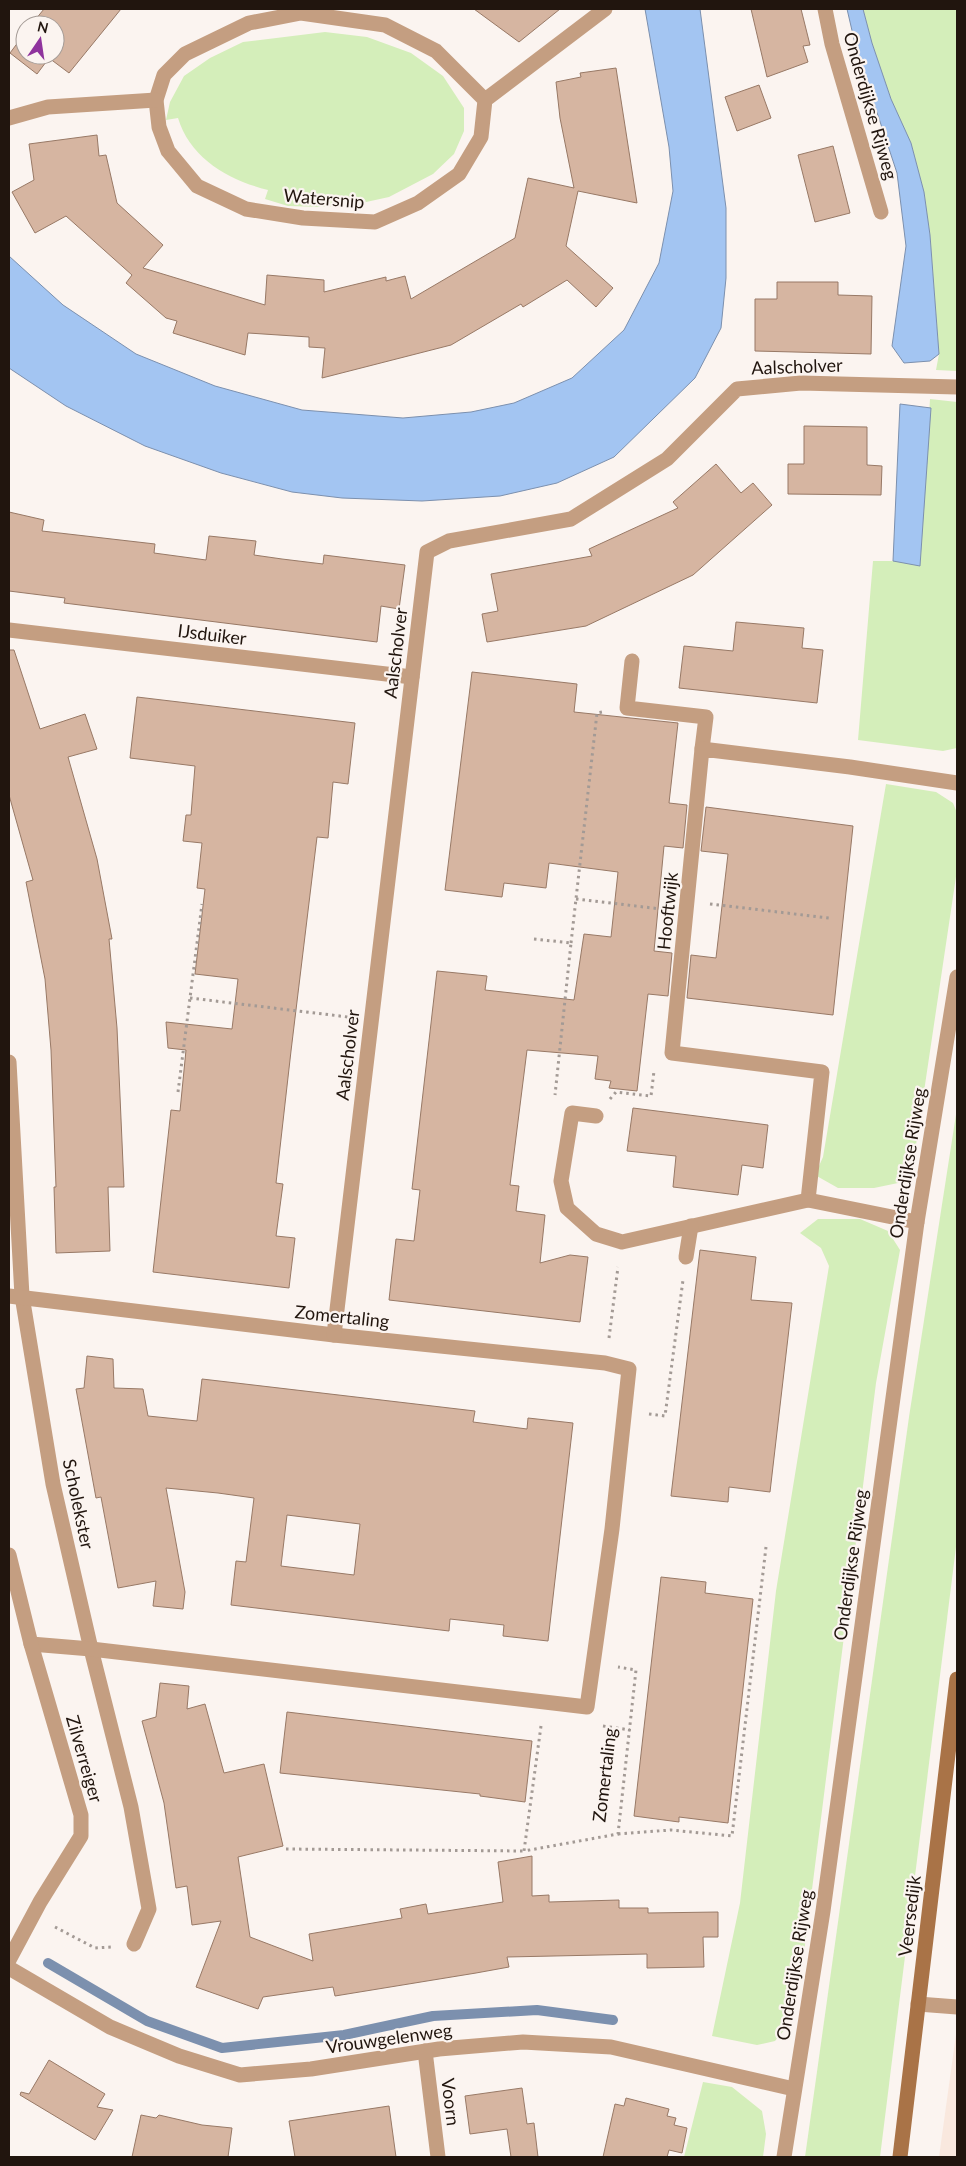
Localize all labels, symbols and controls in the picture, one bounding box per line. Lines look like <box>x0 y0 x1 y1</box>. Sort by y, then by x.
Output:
north arrow <box>15 15 65 65</box>
text: N <box>36 17 50 36</box>
street label: Onderdijkse Rijweg <box>839 29 903 182</box>
street label: Watersnip <box>283 184 365 212</box>
street label: Aalscholver <box>751 353 843 379</box>
street label: Aalscholver <box>379 606 412 700</box>
street label: IJsduiker <box>176 619 248 649</box>
street label: Hooftwijk <box>652 870 682 951</box>
street label: Aalscholver <box>331 1008 364 1102</box>
street label: Onderdijkse Rijweg <box>884 1086 930 1240</box>
street label: Zomertaling <box>294 1300 390 1332</box>
street label: Scholekster <box>59 1457 99 1551</box>
street label: Onderdijkse Rijweg <box>829 1488 872 1642</box>
street label: Zilverreiger <box>62 1713 108 1805</box>
street label: Zomertaling <box>587 1726 621 1823</box>
street label: Veersedijk <box>893 1873 925 1958</box>
street label: Onderdijkse Rijweg <box>771 1888 817 2042</box>
street label: Vrouwgelenweg <box>324 2018 453 2058</box>
street label: Voorn <box>437 2077 465 2127</box>

